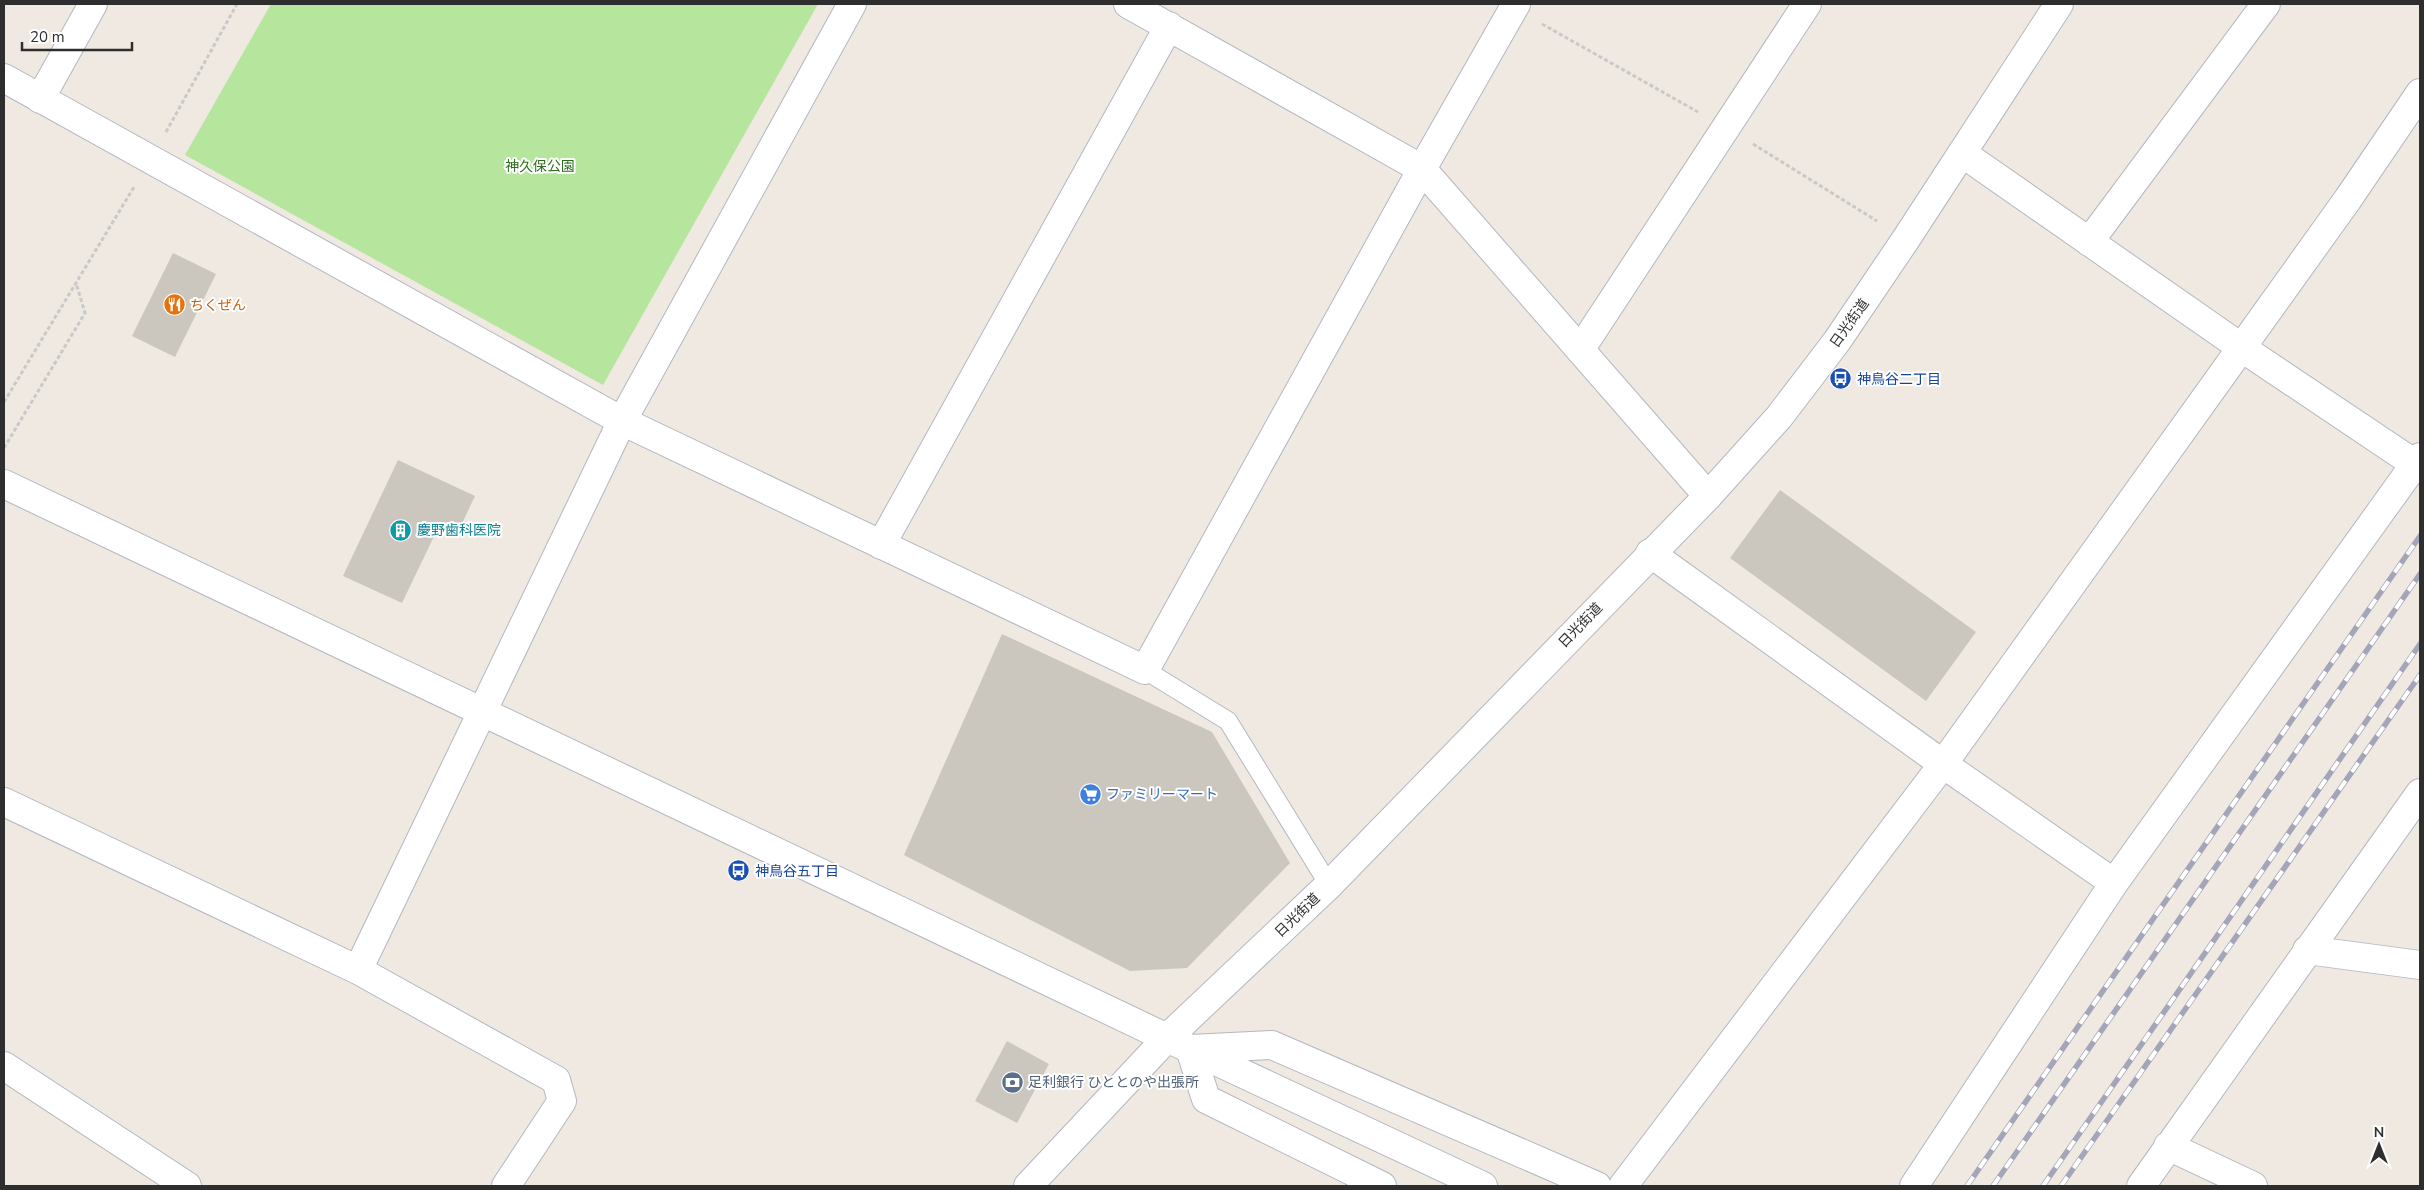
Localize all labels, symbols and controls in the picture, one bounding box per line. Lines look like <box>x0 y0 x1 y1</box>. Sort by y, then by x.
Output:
scale bar <box>22 20 132 52</box>
text: 20 m <box>30 27 65 47</box>
park label: 神久保公園 <box>505 157 575 176</box>
restaurant icon: ちくぜん <box>162 293 186 317</box>
street label: 日光街道 <box>1826 295 1873 352</box>
place label: ちくぜん <box>190 296 246 315</box>
bus stop icon: 神鳥谷二丁目 <box>1829 367 1853 391</box>
place label: 神鳥谷二丁目 <box>1857 370 1941 389</box>
building icon: 慶野歯科医院 <box>389 518 413 542</box>
place label: 慶野歯科医院 <box>417 521 501 540</box>
street label: 日光街道 <box>1554 599 1607 652</box>
supermarket icon: ファミリーマート <box>1078 782 1102 806</box>
place label: ファミリーマート <box>1106 785 1218 804</box>
bus stop icon: 神鳥谷五丁目 <box>727 859 751 883</box>
place label: 神鳥谷五丁目 <box>755 862 839 881</box>
street label: 日光街道 <box>1271 889 1324 942</box>
bank icon: 足利銀行 ひととのや出張所 <box>1000 1070 1024 1094</box>
place label: 足利銀行 ひととのや出張所 <box>1028 1073 1199 1092</box>
north arrow <box>2354 1120 2404 1170</box>
text: N <box>2374 1123 2384 1142</box>

